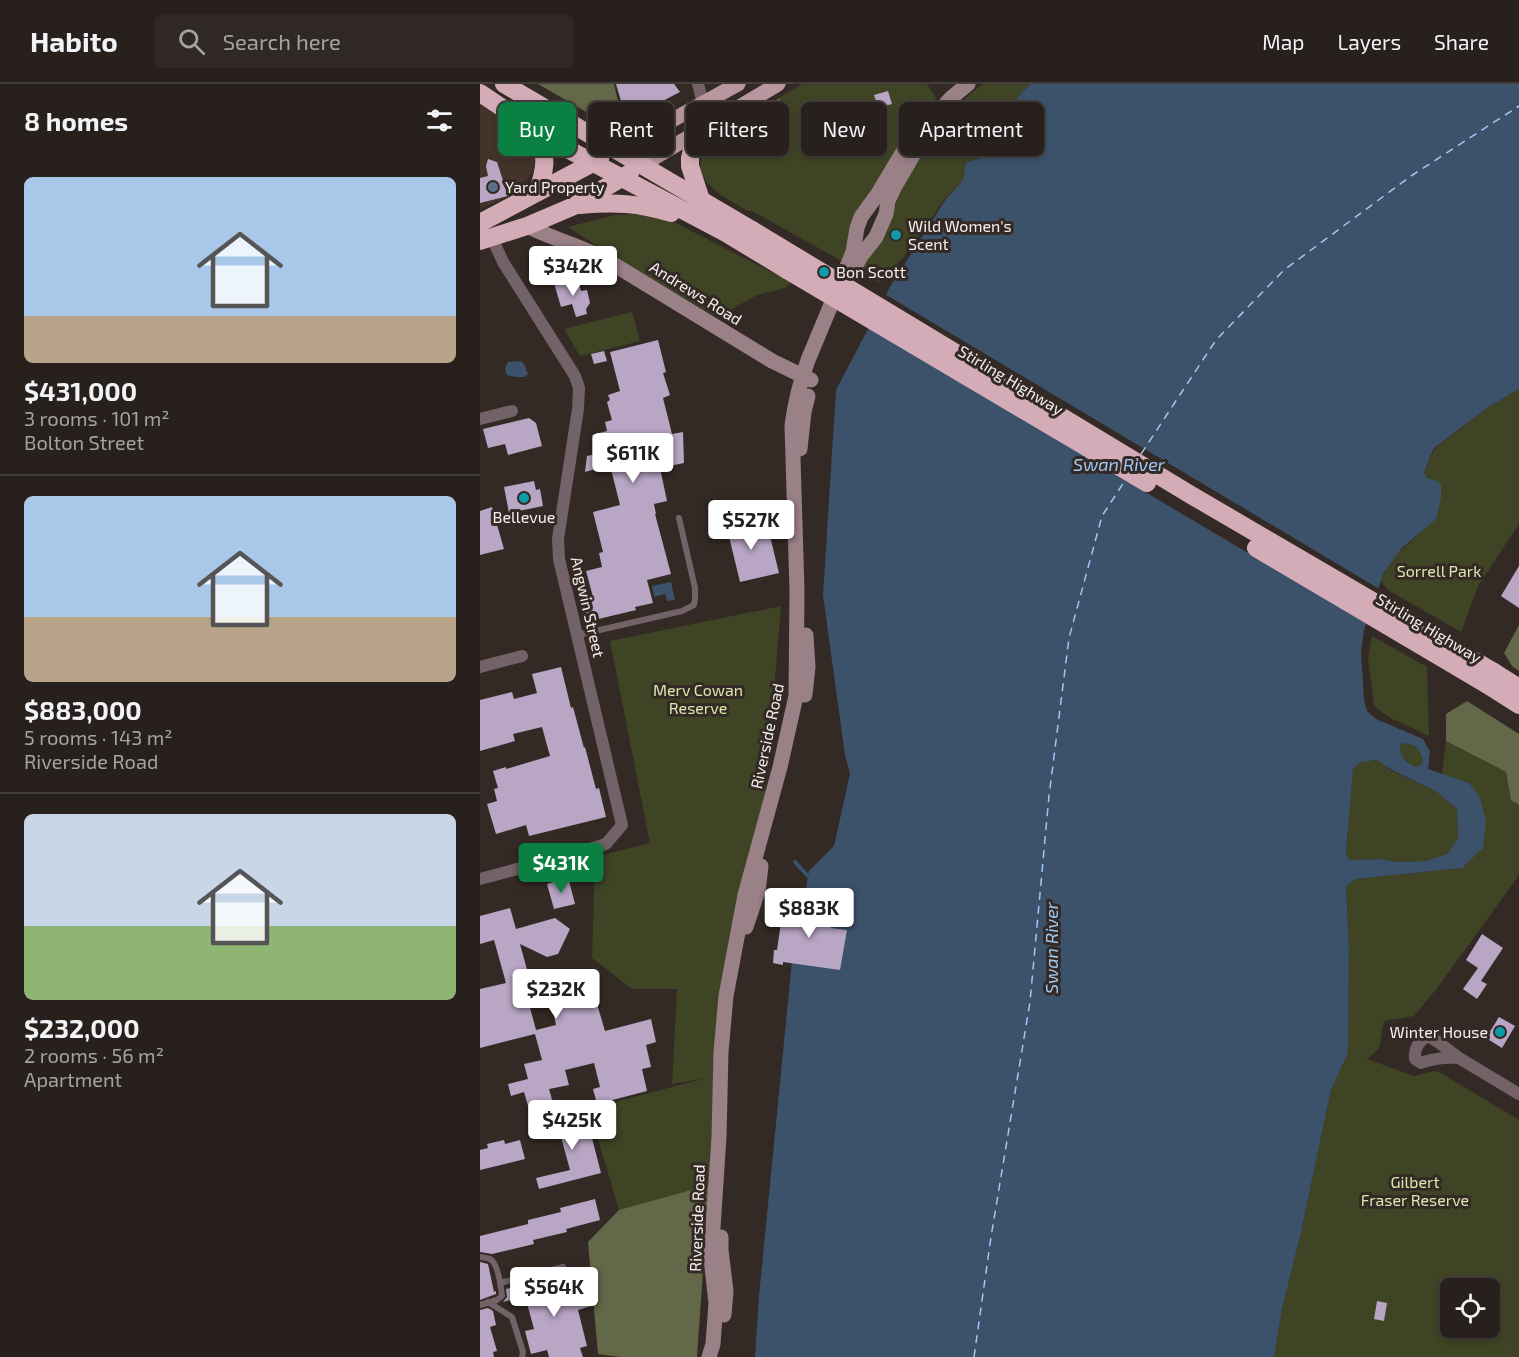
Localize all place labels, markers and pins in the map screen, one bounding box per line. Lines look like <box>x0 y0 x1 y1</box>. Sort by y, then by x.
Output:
place label: Yard Property <box>505 177 605 196</box>
marker: Yard Property <box>486 180 500 194</box>
place label: Wild Women's Scent <box>908 216 1012 253</box>
marker: Wild Women's Scent <box>889 228 903 242</box>
pin: $342K <box>531 246 615 297</box>
place label: Bon Scott <box>836 262 906 281</box>
marker: Bon Scott <box>817 265 831 279</box>
pin: $611K <box>591 433 675 484</box>
marker: Bellevue <box>517 491 531 505</box>
pin: $527K <box>709 500 793 551</box>
place label: Bellevue <box>493 507 555 526</box>
pin: $431K <box>519 843 603 894</box>
pin: $883K <box>767 888 851 939</box>
pin: $232K <box>514 969 598 1020</box>
place label: Winter House <box>1390 1022 1488 1041</box>
marker: Winter House <box>1493 1025 1507 1039</box>
pin: $425K <box>530 1100 614 1151</box>
pin: $564K <box>512 1267 596 1318</box>

